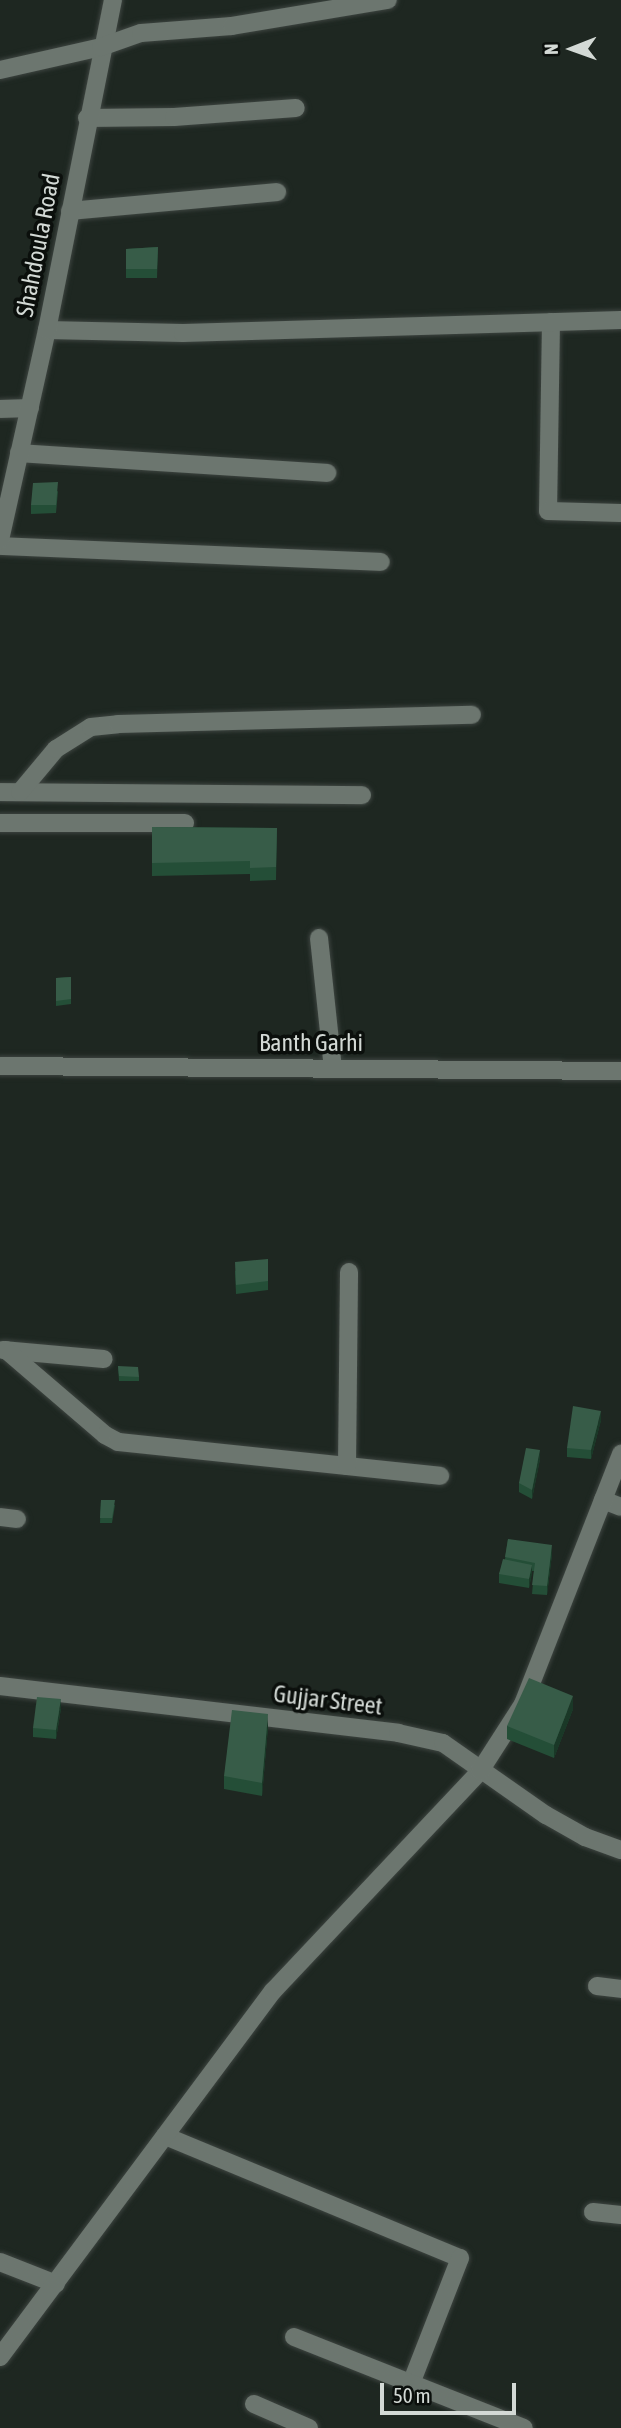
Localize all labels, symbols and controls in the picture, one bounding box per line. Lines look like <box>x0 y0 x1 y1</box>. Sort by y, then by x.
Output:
north arrow <box>537 14 607 84</box>
text: N <box>540 44 562 55</box>
street label: Shahdoula Road <box>10 171 66 319</box>
street label: Banth Garhi <box>259 1029 363 1057</box>
street label: Gujjar Street <box>272 1679 384 1721</box>
scale bar <box>383 2368 520 2412</box>
text: 50 m <box>393 2383 431 2407</box>

